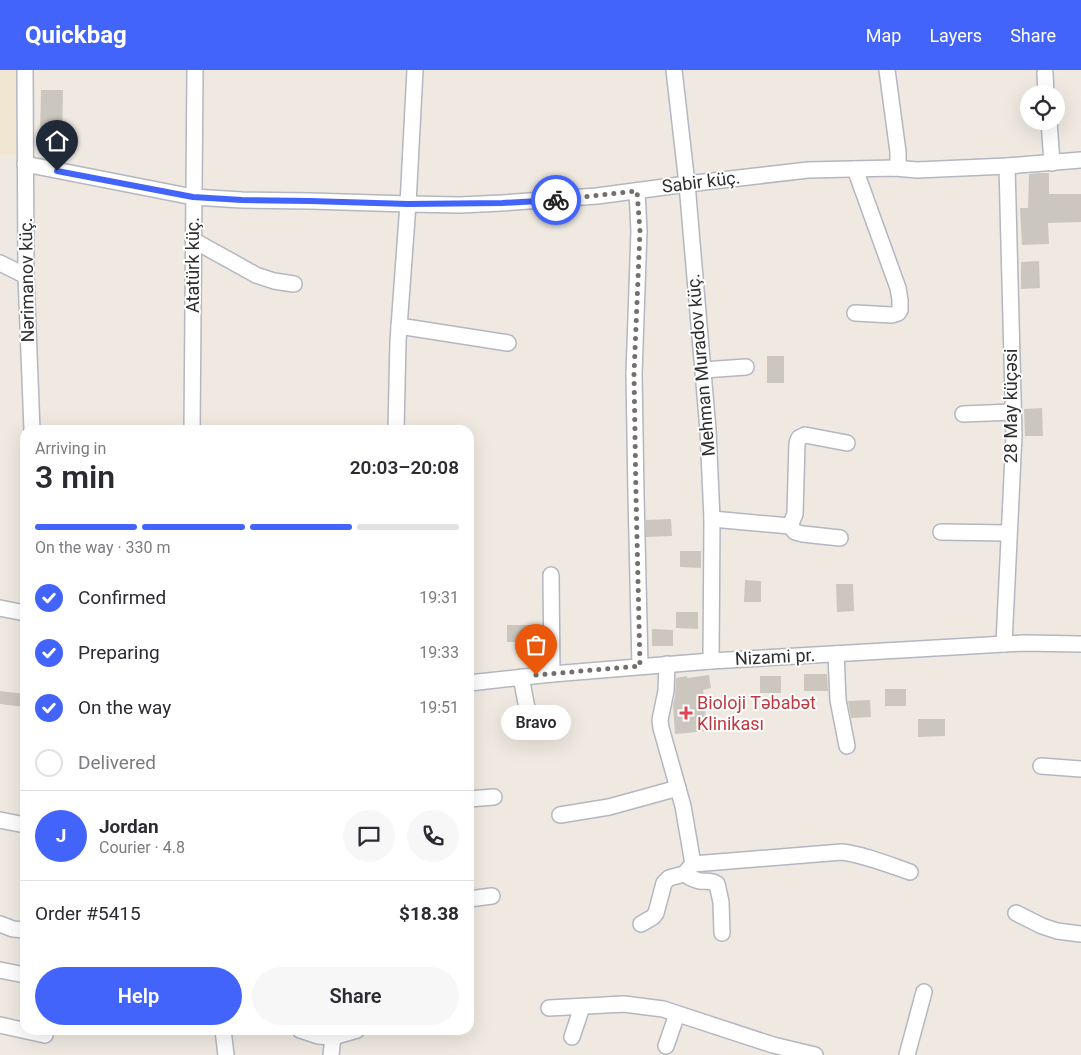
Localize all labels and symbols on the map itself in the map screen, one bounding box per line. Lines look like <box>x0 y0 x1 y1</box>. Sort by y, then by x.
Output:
pin <box>36 120 78 171</box>
street label: Sabir küç. <box>661 166 741 197</box>
courier <box>531 175 581 225</box>
street label: Nərimanov küç. <box>15 217 38 343</box>
street label: Atatürk küç. <box>182 217 203 313</box>
street label: Mehman Muradov küç. <box>682 273 719 457</box>
street label: 28 May küçəsi <box>1000 349 1021 463</box>
pin <box>515 624 557 675</box>
street label: Nizami pr. <box>734 644 816 669</box>
place label: Bioloji Təbabət Klinikası <box>697 692 816 734</box>
callout: Bravo <box>501 705 571 740</box>
marker: Bioloji Təbabət Klinikası <box>679 706 693 720</box>

